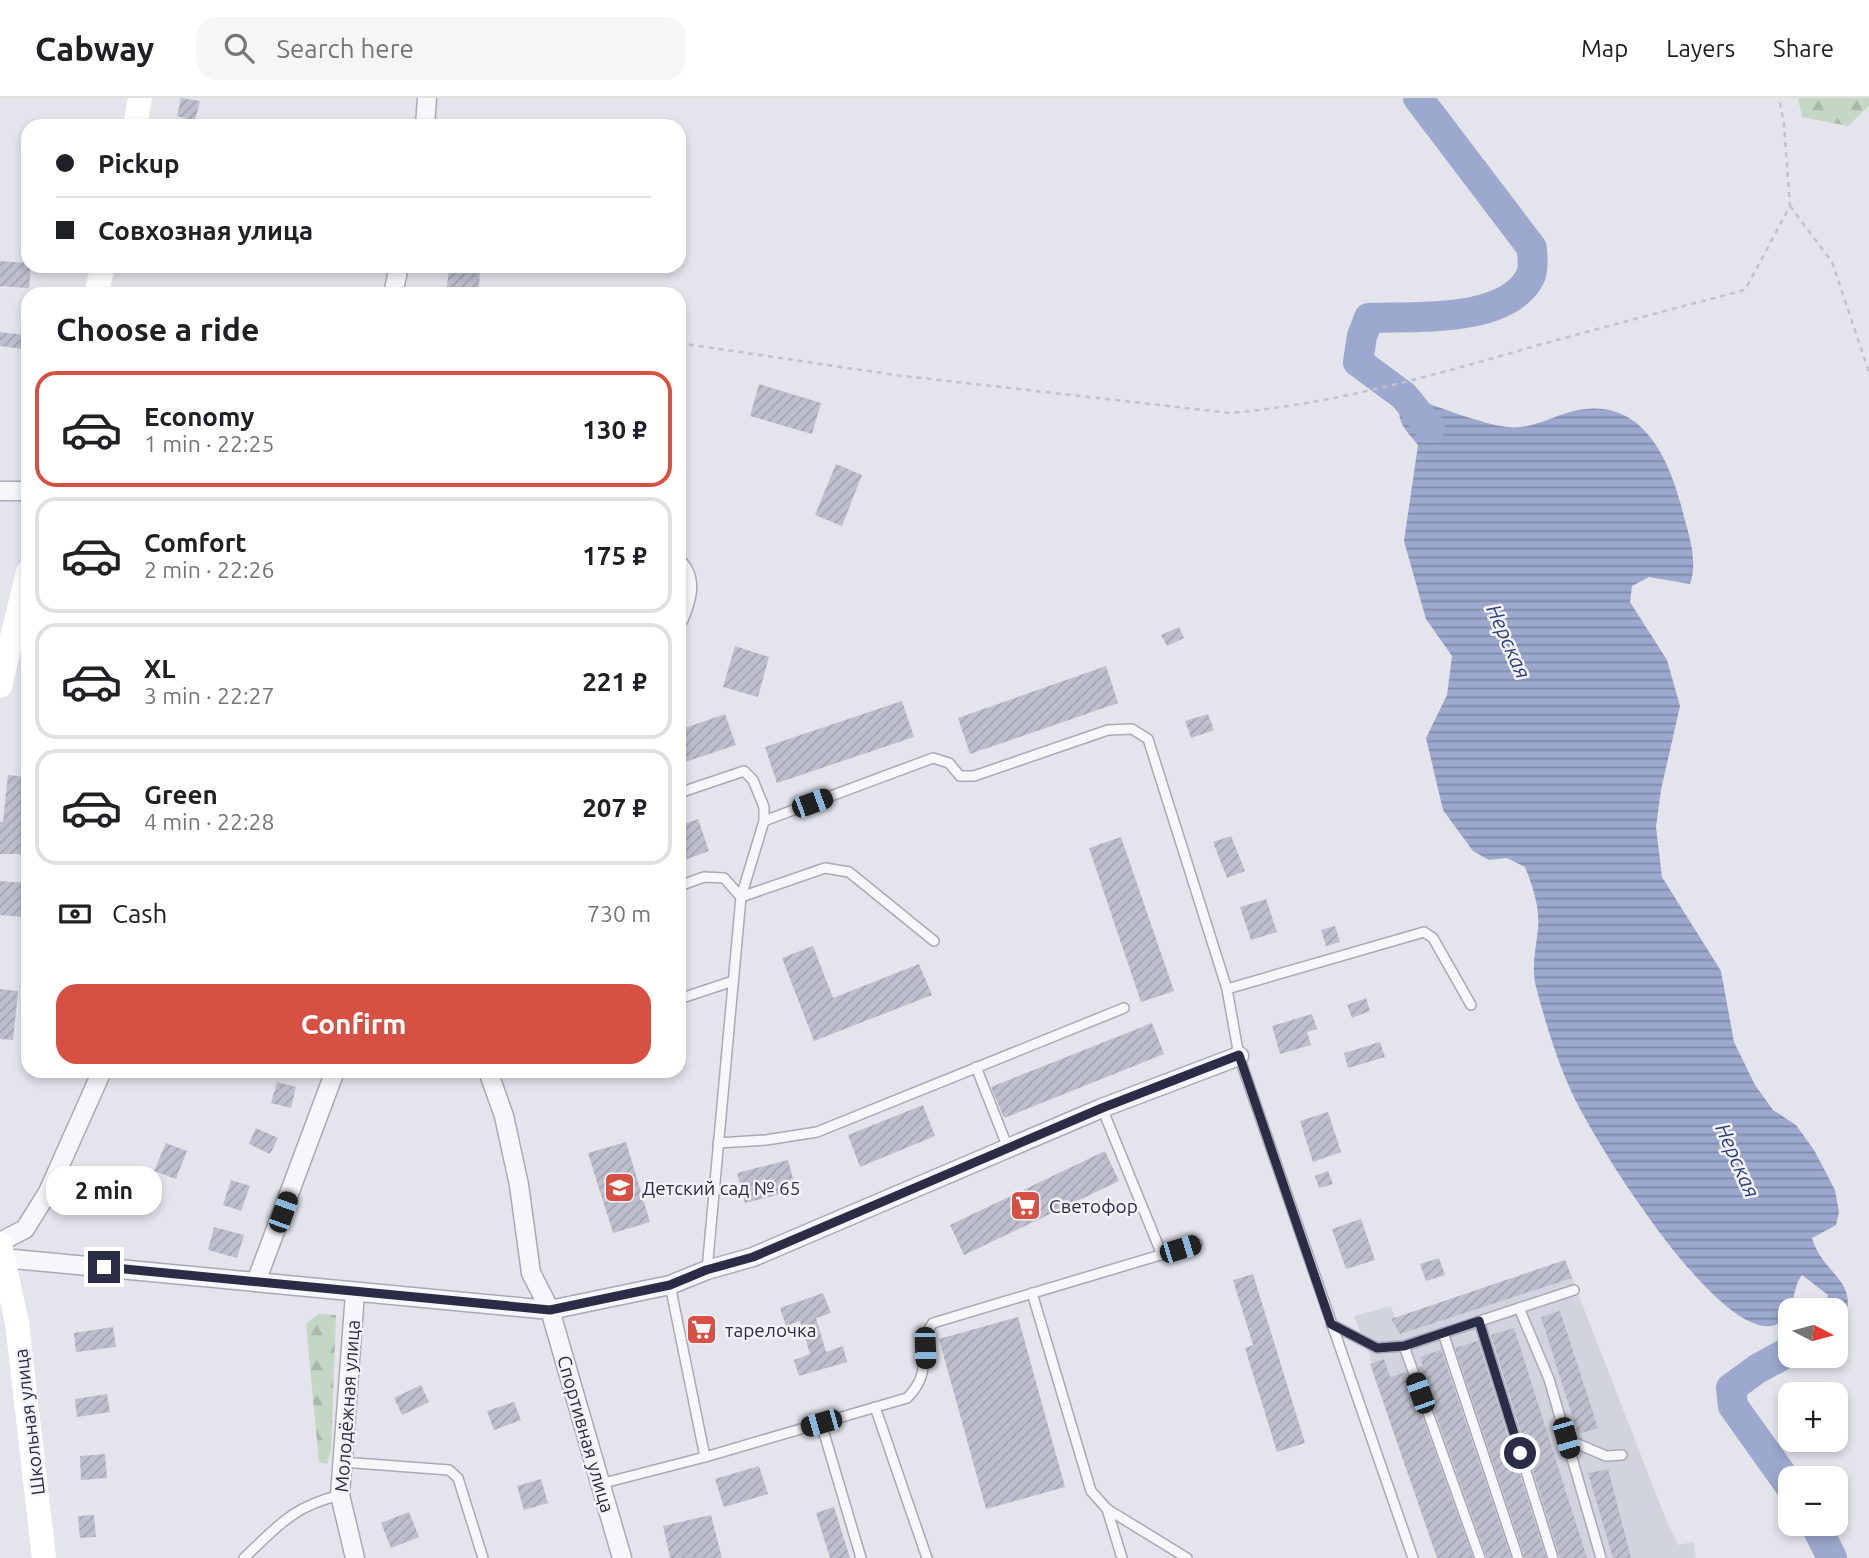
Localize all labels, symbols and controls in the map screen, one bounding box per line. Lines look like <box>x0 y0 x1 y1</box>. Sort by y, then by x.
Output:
search box <box>196 17 686 80</box>
icon: search <box>220 29 258 67</box>
text: Cabway <box>35 30 154 67</box>
text: Search here <box>276 34 414 63</box>
text: Map <box>1581 35 1628 62</box>
text: Layers <box>1666 35 1735 62</box>
text: Share <box>1773 35 1834 62</box>
text: Pickup <box>98 149 180 178</box>
text: Совхозная улица <box>98 216 313 245</box>
text: Choose a ride <box>56 311 259 347</box>
icon: car <box>60 398 123 461</box>
text: Economy <box>144 402 254 431</box>
text: 130 ₽ <box>582 415 647 444</box>
text: 1 min · 22:25 <box>144 431 275 456</box>
icon: car <box>60 524 123 587</box>
text: Comfort <box>144 528 247 557</box>
text: 175 ₽ <box>582 541 647 570</box>
text: 2 min · 22:26 <box>144 557 275 582</box>
water label: Нерская <box>1482 600 1536 682</box>
icon: car <box>60 650 123 713</box>
text: XL <box>144 654 175 683</box>
text: 221 ₽ <box>582 667 647 696</box>
text: 3 min · 22:27 <box>144 683 275 708</box>
icon: car <box>60 776 123 839</box>
text: Green <box>144 780 218 809</box>
car <box>789 786 836 820</box>
text: 207 ₽ <box>582 793 647 822</box>
text: 4 min · 22:28 <box>144 809 275 834</box>
icon: cash <box>56 895 94 933</box>
text: Cash <box>112 899 167 928</box>
text: 730 m <box>587 901 651 926</box>
button: Confirm <box>56 984 651 1064</box>
water label: Нерская <box>1711 1119 1765 1201</box>
callout: 2 min <box>46 1166 162 1214</box>
school or university icon: Детский сад № 65 <box>602 1171 636 1205</box>
place label: Детский сад № 65 <box>642 1177 800 1199</box>
text: 2 min <box>75 1178 133 1203</box>
car <box>266 1189 301 1235</box>
supermarket icon: Светофор <box>1009 1189 1043 1223</box>
place label: Светофор <box>1049 1195 1138 1217</box>
car <box>1157 1233 1204 1265</box>
route end <box>88 1251 120 1283</box>
north arrow <box>1778 1298 1848 1368</box>
map controls <box>1778 1298 1848 1536</box>
supermarket icon: тарелочка <box>685 1313 719 1347</box>
street label: Молодёжная улица <box>330 1319 364 1493</box>
place label: тарелочка <box>725 1319 817 1341</box>
car <box>914 1327 937 1369</box>
street label: Школьная улица <box>9 1348 49 1496</box>
street label: Спортивная улица <box>553 1353 619 1515</box>
car <box>1403 1370 1438 1416</box>
button: + <box>1778 1382 1848 1452</box>
car <box>798 1407 845 1439</box>
car <box>1551 1415 1582 1461</box>
route start <box>1504 1437 1536 1469</box>
button: − <box>1778 1466 1848 1536</box>

